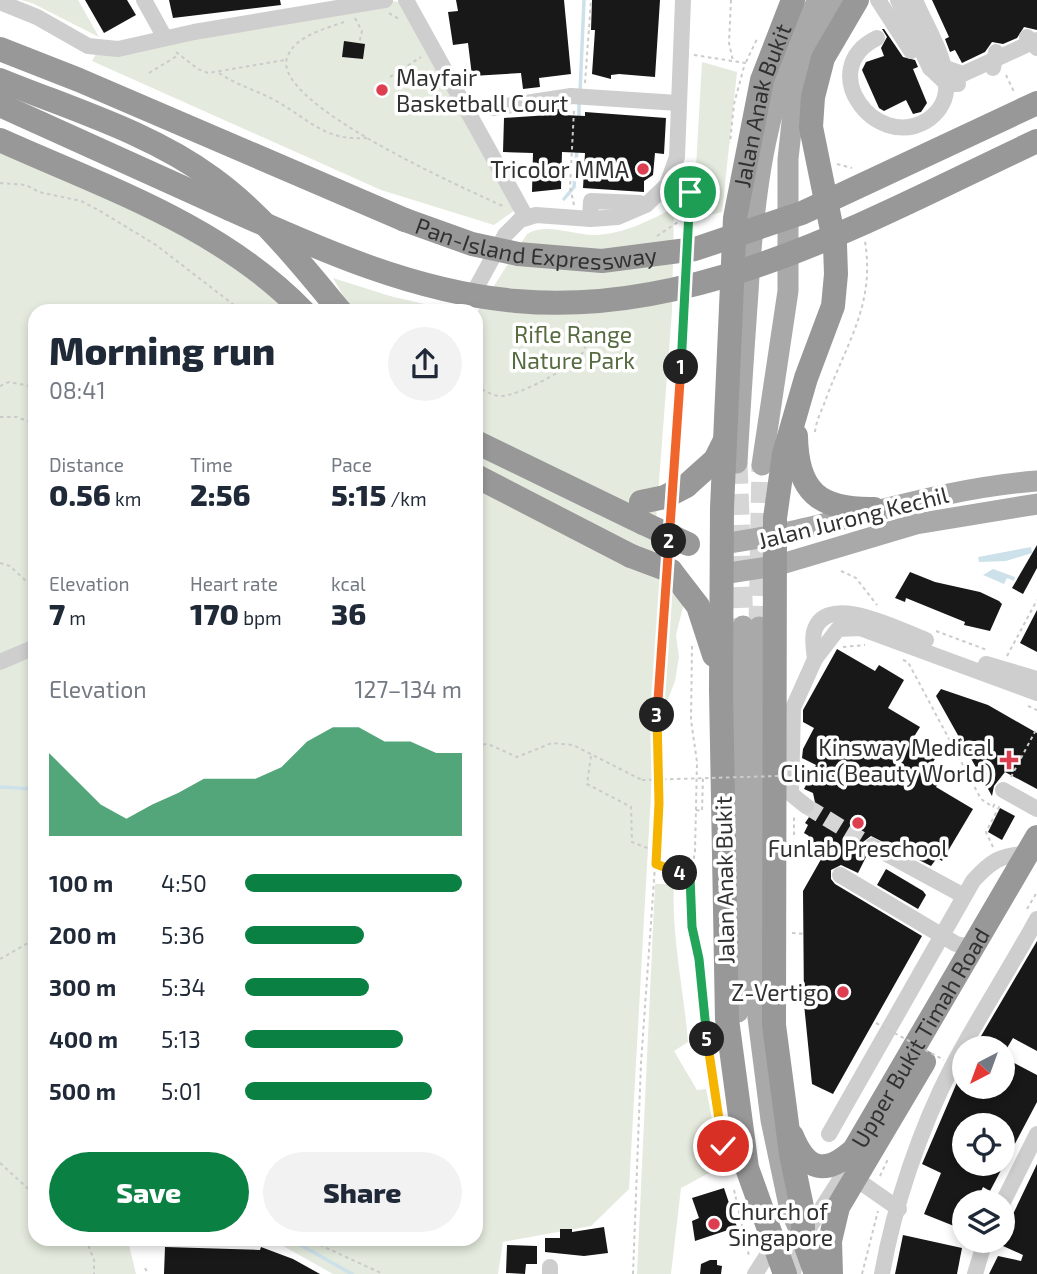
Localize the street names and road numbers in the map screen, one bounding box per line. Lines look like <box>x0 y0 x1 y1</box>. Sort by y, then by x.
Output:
street label: Jalan Anak Bukit <box>727 19 797 190</box>
street label: Pan-Island Expressway <box>412 211 659 275</box>
street label: Jalan Jurong Kechil <box>755 480 951 554</box>
street label: Jalan Anak Bukit <box>709 795 739 964</box>
street label: Upper Bukit Timah Road <box>845 923 995 1152</box>

